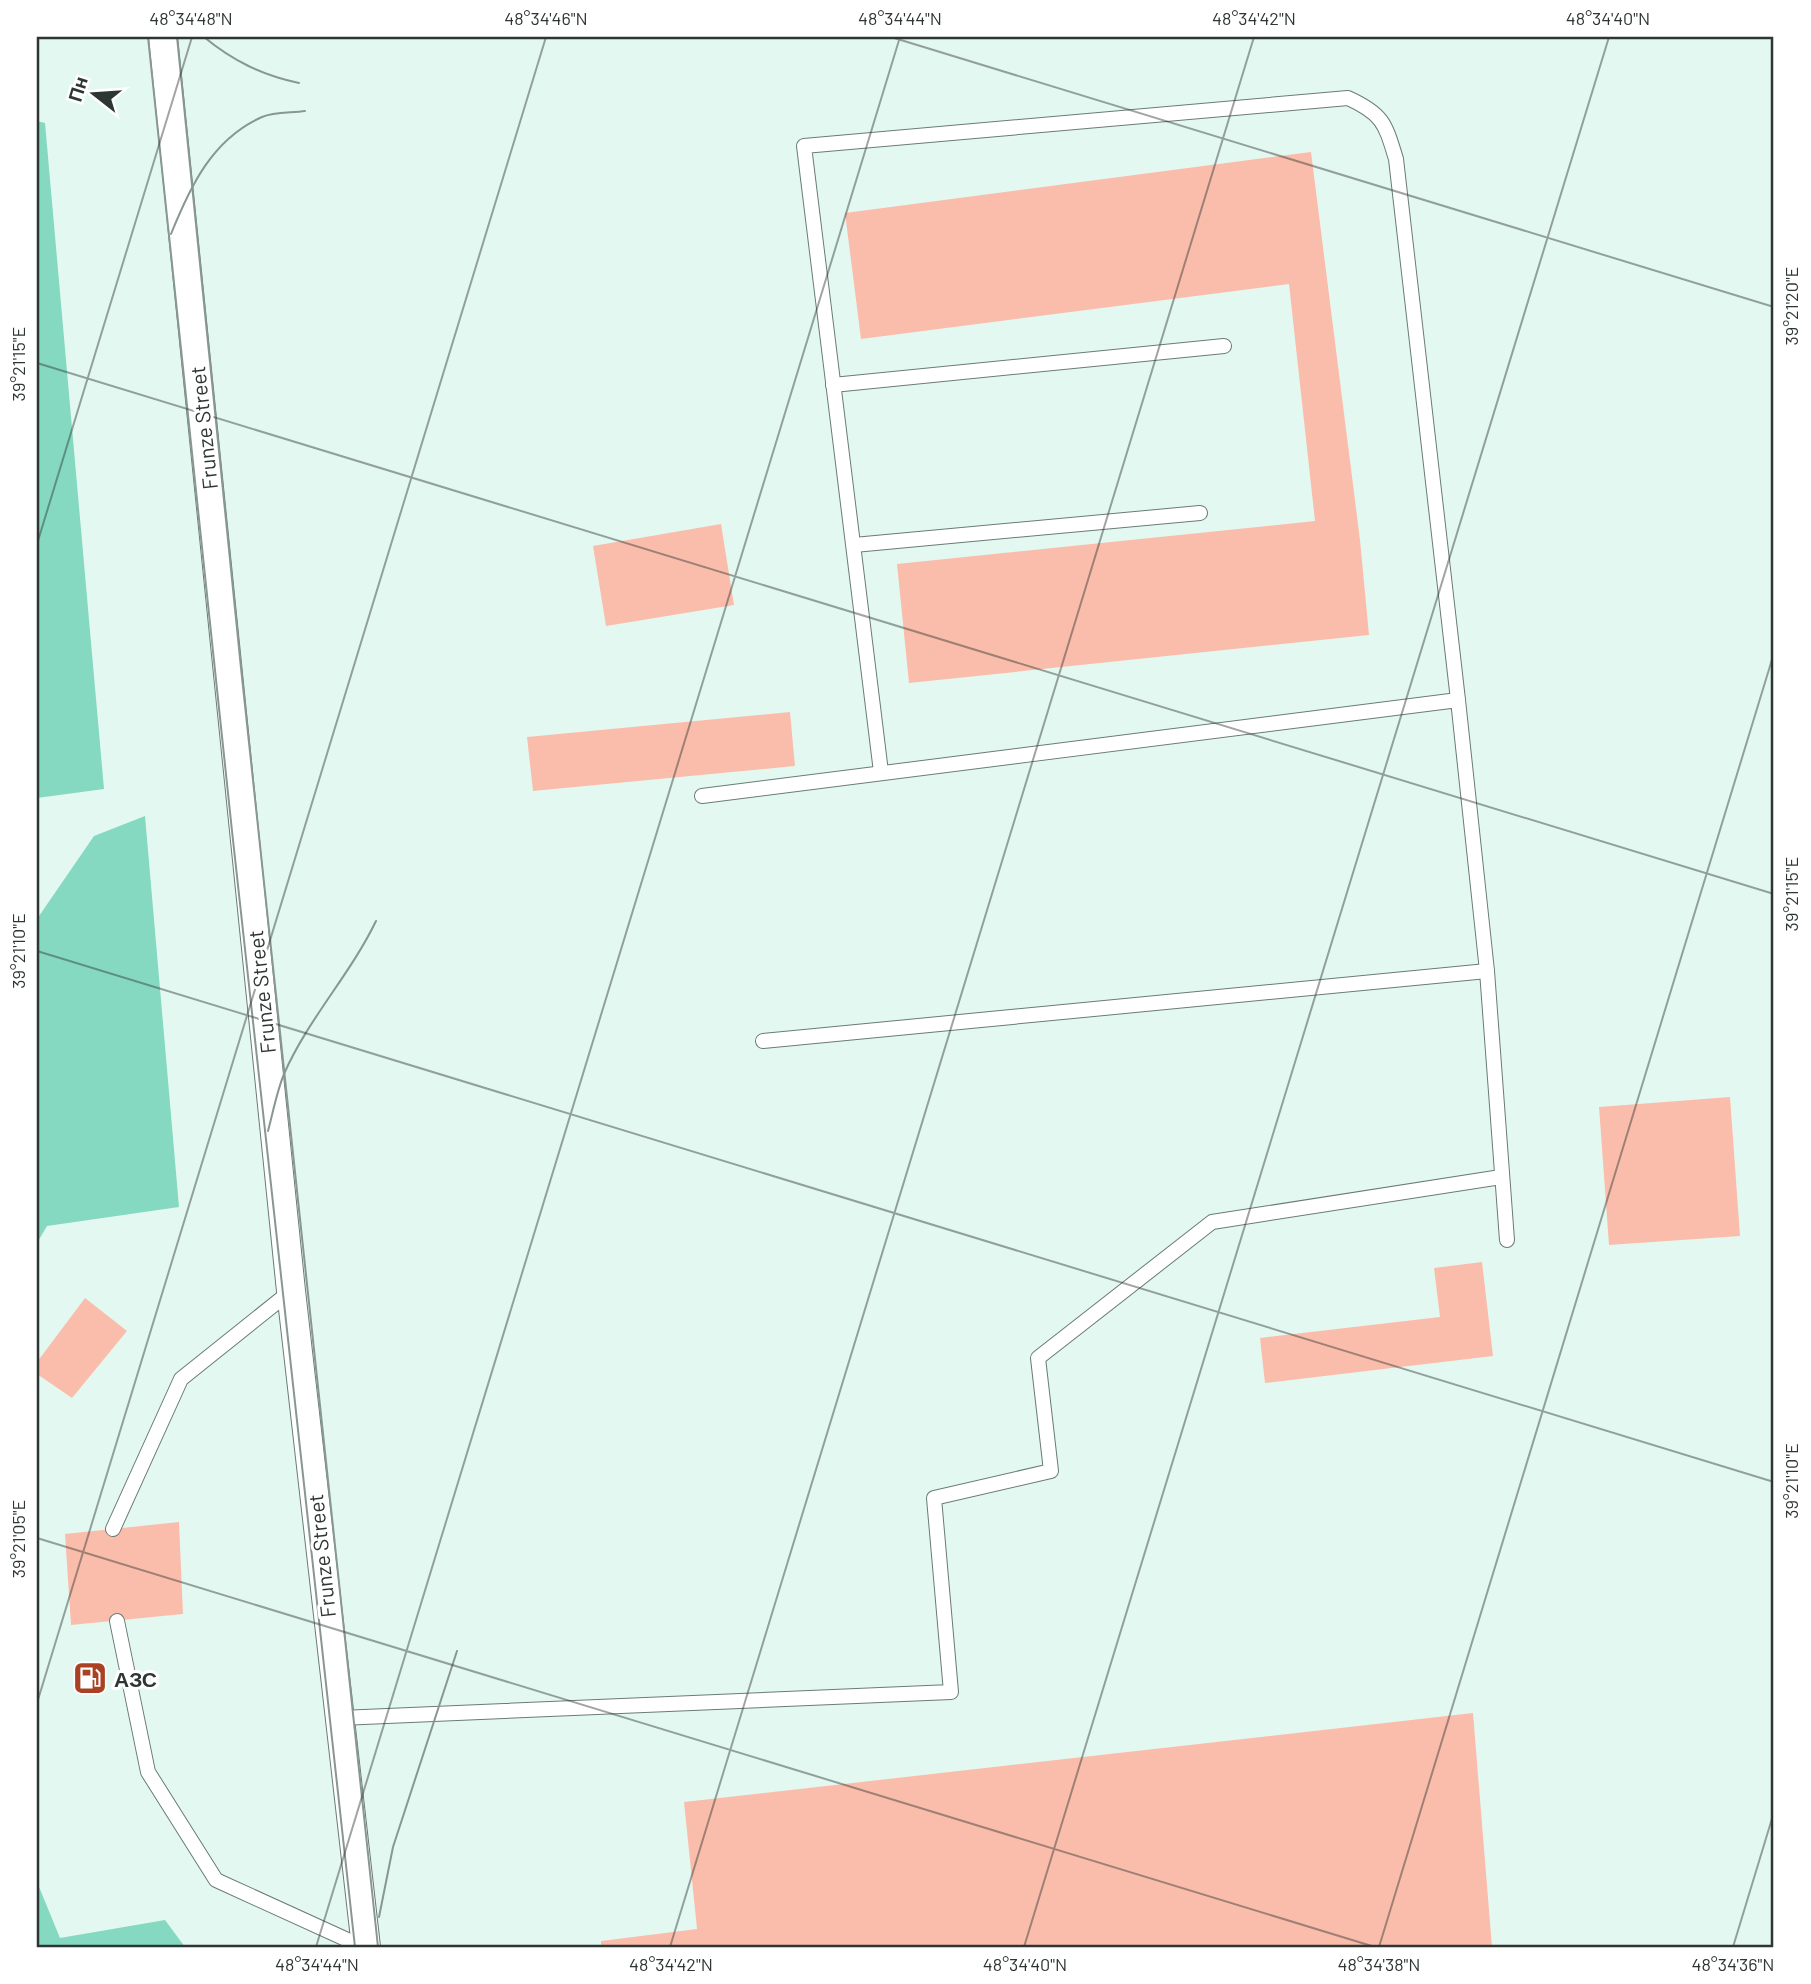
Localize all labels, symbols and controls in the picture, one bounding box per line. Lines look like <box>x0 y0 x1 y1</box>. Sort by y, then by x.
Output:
text: 48°34'48"N <box>149 7 233 29</box>
text: 48°34'46"N <box>504 7 588 29</box>
text: 48°34'44"N <box>858 7 942 29</box>
text: 48°34'42"N <box>1212 7 1296 29</box>
text: 48°34'40"N <box>1566 7 1650 29</box>
north arrow <box>60 60 130 130</box>
text: Пн <box>63 74 92 104</box>
text: 39°21'20"E <box>1780 266 1802 346</box>
text: 39°21'15"E <box>7 327 29 401</box>
street label: Frunze Street <box>184 365 222 491</box>
text: 39°21'15"E <box>1780 857 1802 931</box>
text: 39°21'10"E <box>7 913 29 989</box>
street label: Frunze Street <box>242 929 280 1055</box>
text: 39°21'10"E <box>1780 1443 1802 1519</box>
street label: Frunze Street <box>302 1493 340 1619</box>
text: 39°21'05"E <box>7 1500 29 1578</box>
fuel station icon: АЗС <box>71 1659 109 1697</box>
place label: АЗС <box>114 1666 157 1691</box>
text: 48°34'44"N <box>275 1953 359 1975</box>
text: 48°34'42"N <box>629 1953 713 1975</box>
text: 48°34'40"N <box>983 1953 1067 1975</box>
text: 48°34'38"N <box>1338 1953 1421 1975</box>
text: 48°34'36"N <box>1692 1953 1774 1975</box>

